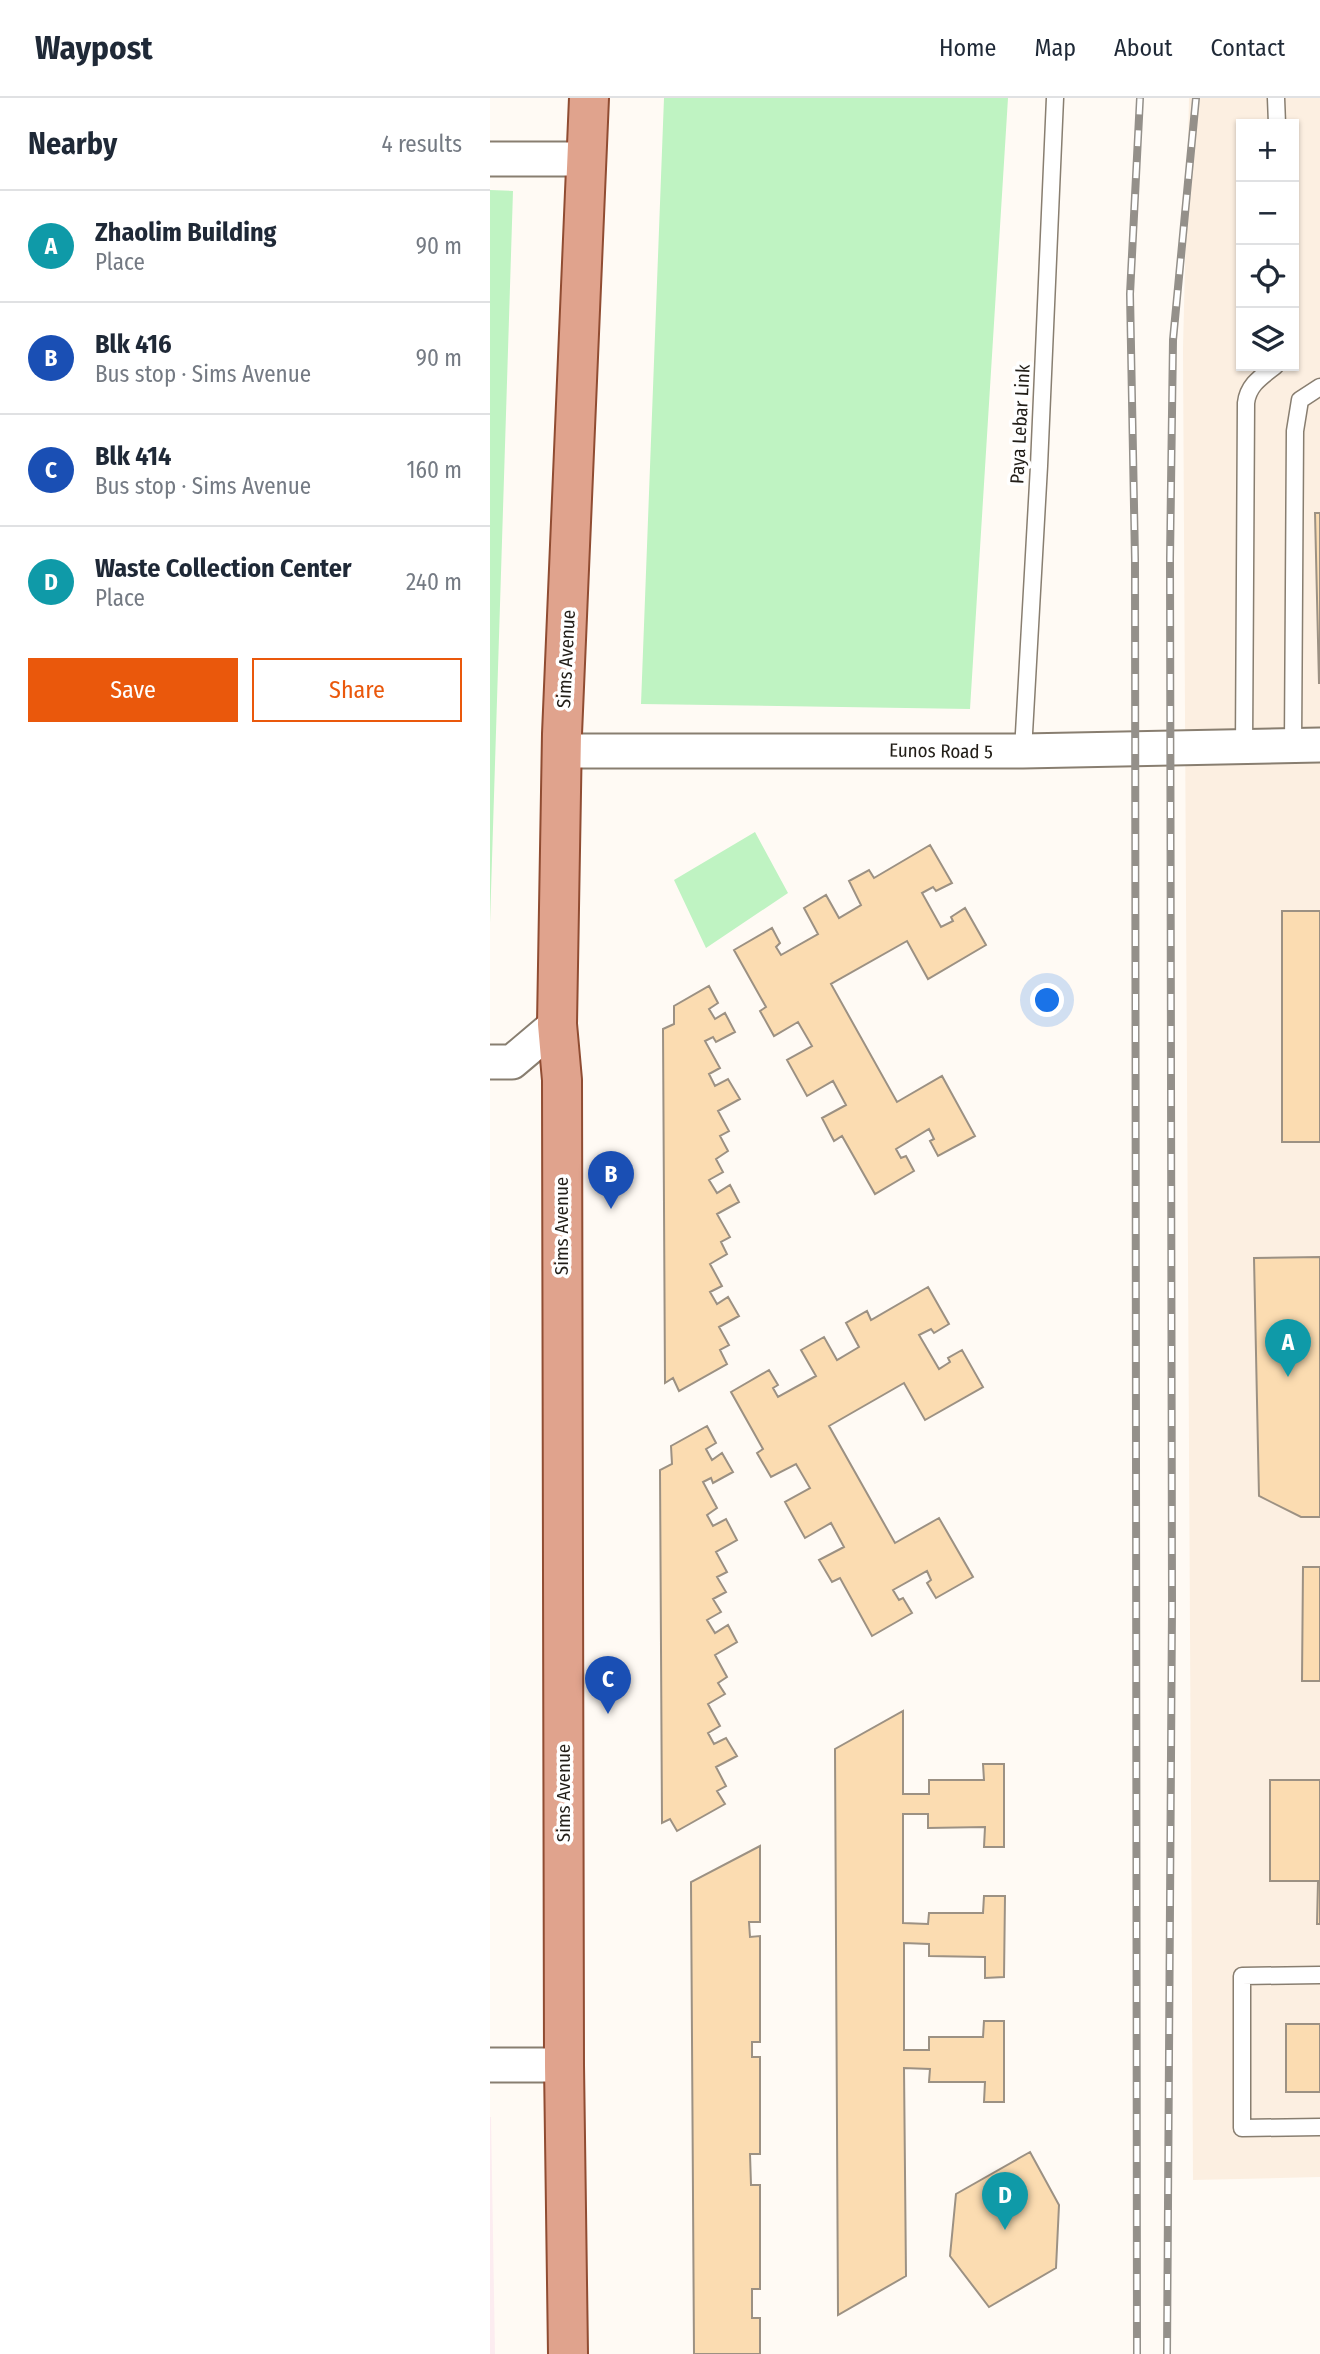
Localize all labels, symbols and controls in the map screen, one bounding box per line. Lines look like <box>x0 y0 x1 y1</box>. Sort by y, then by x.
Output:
text: Waypost <box>35 28 153 68</box>
text: Home <box>939 34 996 62</box>
text: Map <box>1034 34 1076 62</box>
text: About <box>1114 34 1172 62</box>
text: Contact <box>1210 34 1285 62</box>
map controls <box>1236 119 1299 371</box>
button: + <box>1236 119 1299 182</box>
text: Nearby <box>28 126 117 162</box>
text: 4 results <box>381 130 462 158</box>
button: − <box>1236 182 1299 245</box>
text: Zhaolim Building <box>95 217 276 248</box>
text: A <box>45 232 57 260</box>
text: 90 m <box>416 232 462 260</box>
button: locate <box>1236 245 1299 308</box>
text: Place <box>95 248 145 276</box>
button: layers <box>1236 308 1299 371</box>
text: Blk 416 <box>95 329 172 360</box>
text: B <box>45 344 57 372</box>
text: 90 m <box>416 344 462 372</box>
text: Bus stop · Sims Avenue <box>95 360 311 388</box>
street label: Paya Lebar Link <box>1005 363 1035 484</box>
text: Blk 414 <box>95 441 171 472</box>
text: C <box>45 456 57 484</box>
text: 160 m <box>407 456 462 484</box>
text: Bus stop · Sims Avenue <box>95 472 311 500</box>
text: Waste Collection Center <box>95 553 351 584</box>
text: D <box>44 568 58 596</box>
text: 240 m <box>406 568 462 596</box>
text: Place <box>95 584 145 612</box>
street label: Sims Avenue <box>552 609 580 709</box>
button: Save <box>28 658 238 722</box>
button: Share <box>252 658 462 722</box>
street label: Eunos Road 5 <box>889 739 993 763</box>
your location <box>1030 983 1064 1017</box>
pin: B <box>588 1151 634 1209</box>
street label: Sims Avenue <box>550 1177 573 1275</box>
pin: A <box>1265 1319 1311 1377</box>
pin: C <box>585 1656 631 1714</box>
street label: Sims Avenue <box>552 1744 575 1842</box>
pin: D <box>982 2172 1028 2230</box>

